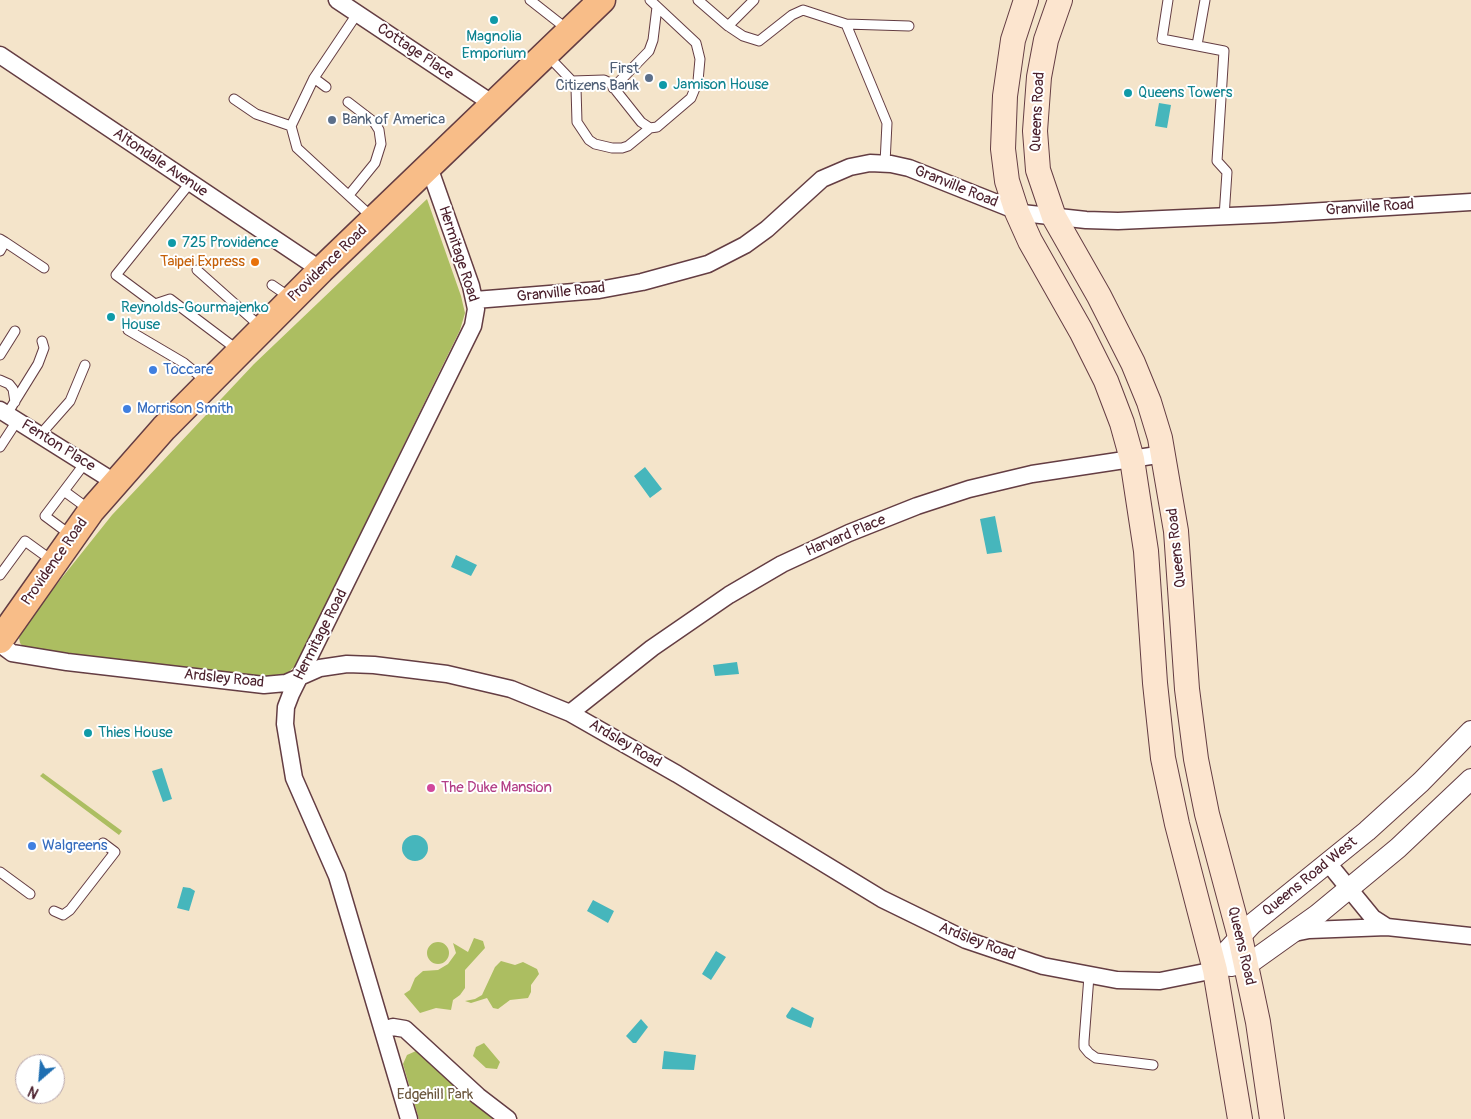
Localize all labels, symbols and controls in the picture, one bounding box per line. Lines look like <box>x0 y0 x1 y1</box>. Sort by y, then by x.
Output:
marker: Magnolia Emporium <box>488 14 500 26</box>
street label: Cottage Place <box>373 20 457 84</box>
place label: Magnolia Emporium <box>462 28 526 63</box>
place label: First Citizens Bank <box>556 60 639 95</box>
street label: Queens Road <box>1027 71 1049 153</box>
marker: First Citizens Bank <box>643 72 655 84</box>
place label: Jamison House <box>673 76 769 94</box>
marker: Jamison House <box>657 79 669 91</box>
place label: Queens Towers <box>1138 84 1232 102</box>
marker: Queens Towers <box>1122 87 1134 99</box>
place label: Bank of America <box>342 111 445 129</box>
marker: Bank of America <box>326 114 338 126</box>
street label: Altondale Avenue <box>109 125 211 201</box>
street label: Granville Road <box>912 162 1000 212</box>
street label: Granville Road <box>1325 196 1415 220</box>
street label: Hermitage Road <box>434 204 482 304</box>
street label: Providence Road <box>285 222 371 306</box>
place label: 725 Providence <box>182 234 278 252</box>
marker: 725 Providence <box>166 237 178 249</box>
place label: Taipei Express <box>160 253 245 271</box>
marker: Taipei Express <box>249 256 261 268</box>
street label: Granville Road <box>516 279 606 307</box>
place label: Reynolds-Gourmajenko House <box>121 299 269 334</box>
marker: Reynolds-Gourmajenko House <box>105 311 117 323</box>
place label: Toccare <box>163 361 213 379</box>
marker: Toccare <box>147 364 159 376</box>
place label: Morrison Smith <box>137 400 233 418</box>
marker: Morrison Smith <box>121 403 133 415</box>
street label: Fenton Place <box>18 416 98 476</box>
street label: Queens Road <box>1164 507 1190 589</box>
street label: Harvard Place <box>803 511 889 561</box>
street label: Providence Road <box>18 515 92 609</box>
street label: Hermitage Road <box>290 586 352 684</box>
street label: Ardsley Road <box>183 666 265 692</box>
street label: Ardsley Road <box>586 716 664 772</box>
place label: Thies House <box>98 724 173 742</box>
marker: Thies House <box>82 727 94 739</box>
place label: The Duke Mansion <box>441 779 552 797</box>
marker: The Duke Mansion <box>425 782 437 794</box>
street label: Queens Road West <box>1259 833 1361 921</box>
place label: Walgreens <box>42 837 107 855</box>
marker: Walgreens <box>26 840 38 852</box>
street label: Queens Road <box>1223 905 1259 987</box>
street label: Ardsley Road <box>936 919 1018 965</box>
north arrow <box>15 1054 65 1104</box>
text: N <box>25 1082 41 1102</box>
park label: Edgehill Park <box>397 1086 473 1104</box>

